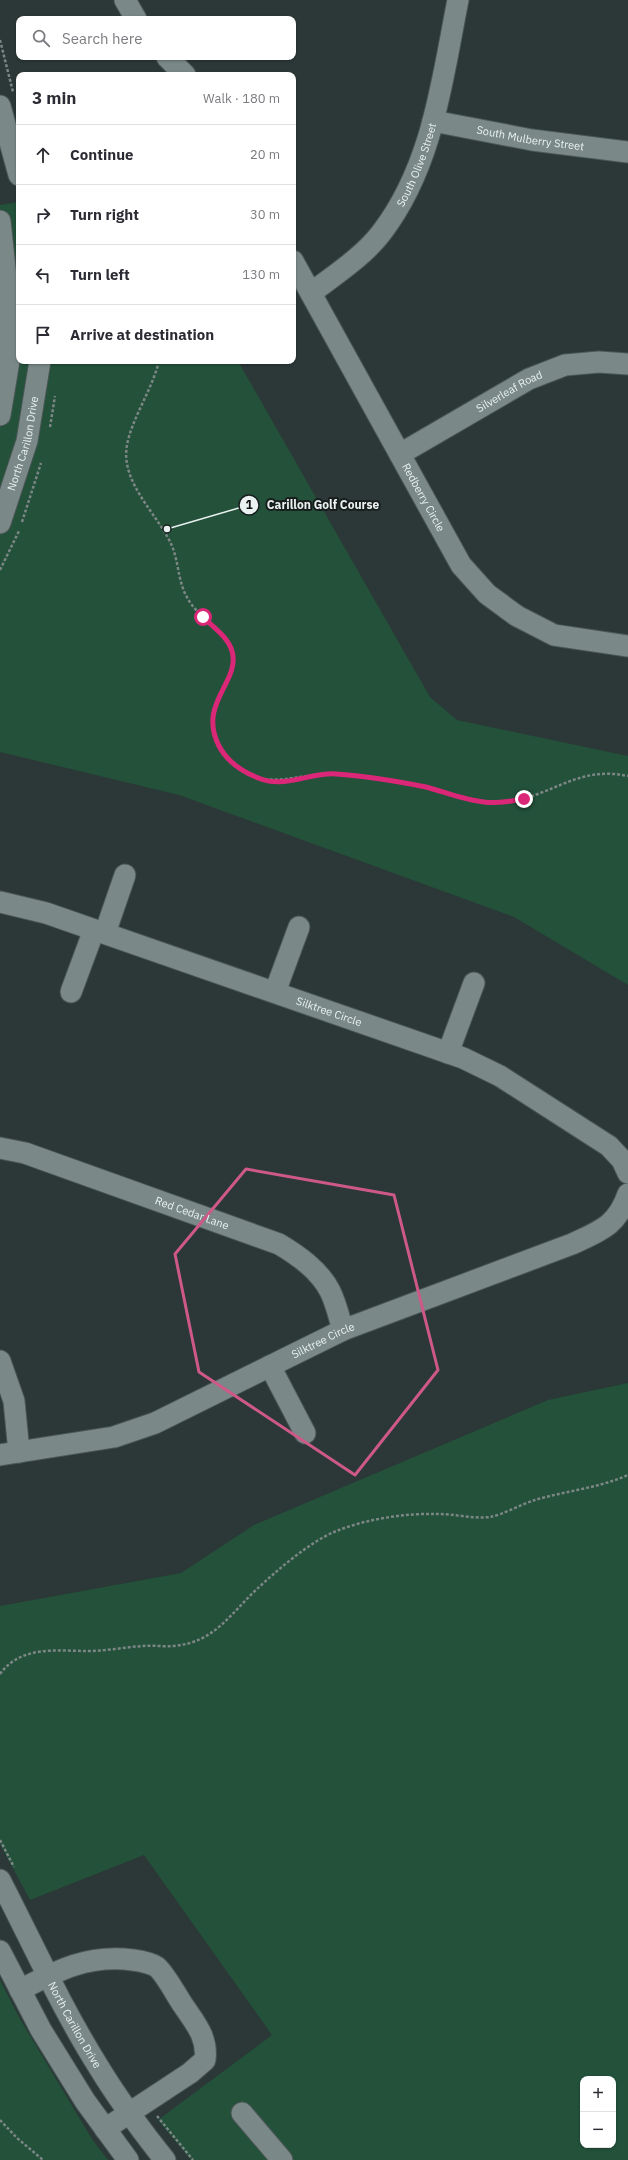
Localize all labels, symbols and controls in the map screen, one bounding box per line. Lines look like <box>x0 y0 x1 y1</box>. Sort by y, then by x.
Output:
search box <box>16 16 296 60</box>
icon: search <box>30 27 52 49</box>
text: Search here <box>62 29 142 48</box>
text: 3 min <box>32 87 76 109</box>
text: Walk · 180 m <box>203 90 280 107</box>
street label: South Olive Street <box>393 121 439 209</box>
street label: South Mulberry Street <box>476 123 585 153</box>
icon: ahead <box>32 144 54 166</box>
text: Continue <box>70 145 134 164</box>
text: 20 m <box>250 146 280 163</box>
icon: right <box>32 204 54 226</box>
text: Turn right <box>70 205 139 224</box>
text: 30 m <box>250 206 280 223</box>
icon: left <box>32 264 54 286</box>
text: Turn left <box>70 265 130 284</box>
text: 130 m <box>242 266 280 283</box>
icon: arrive <box>32 324 54 346</box>
text: Arrive at destination <box>70 325 214 344</box>
street label: Silverleaf Road <box>473 368 544 415</box>
street label: North Carillon Drive <box>4 395 41 492</box>
street label: Redberry Circle <box>399 461 448 534</box>
callout: Carillon Golf Course <box>239 493 387 517</box>
text: 1 <box>245 497 253 512</box>
text: Carillon Golf Course <box>267 497 379 512</box>
route start <box>194 608 212 626</box>
route end <box>515 790 533 808</box>
street label: Silktree Circle <box>294 994 364 1029</box>
street label: Red Cedar Lane <box>153 1193 231 1233</box>
street label: Silktree Circle <box>289 1319 357 1361</box>
street label: North Carillon Drive <box>45 1979 105 2071</box>
map controls <box>580 2076 616 2148</box>
button: + <box>580 2076 616 2112</box>
button: − <box>580 2112 616 2148</box>

